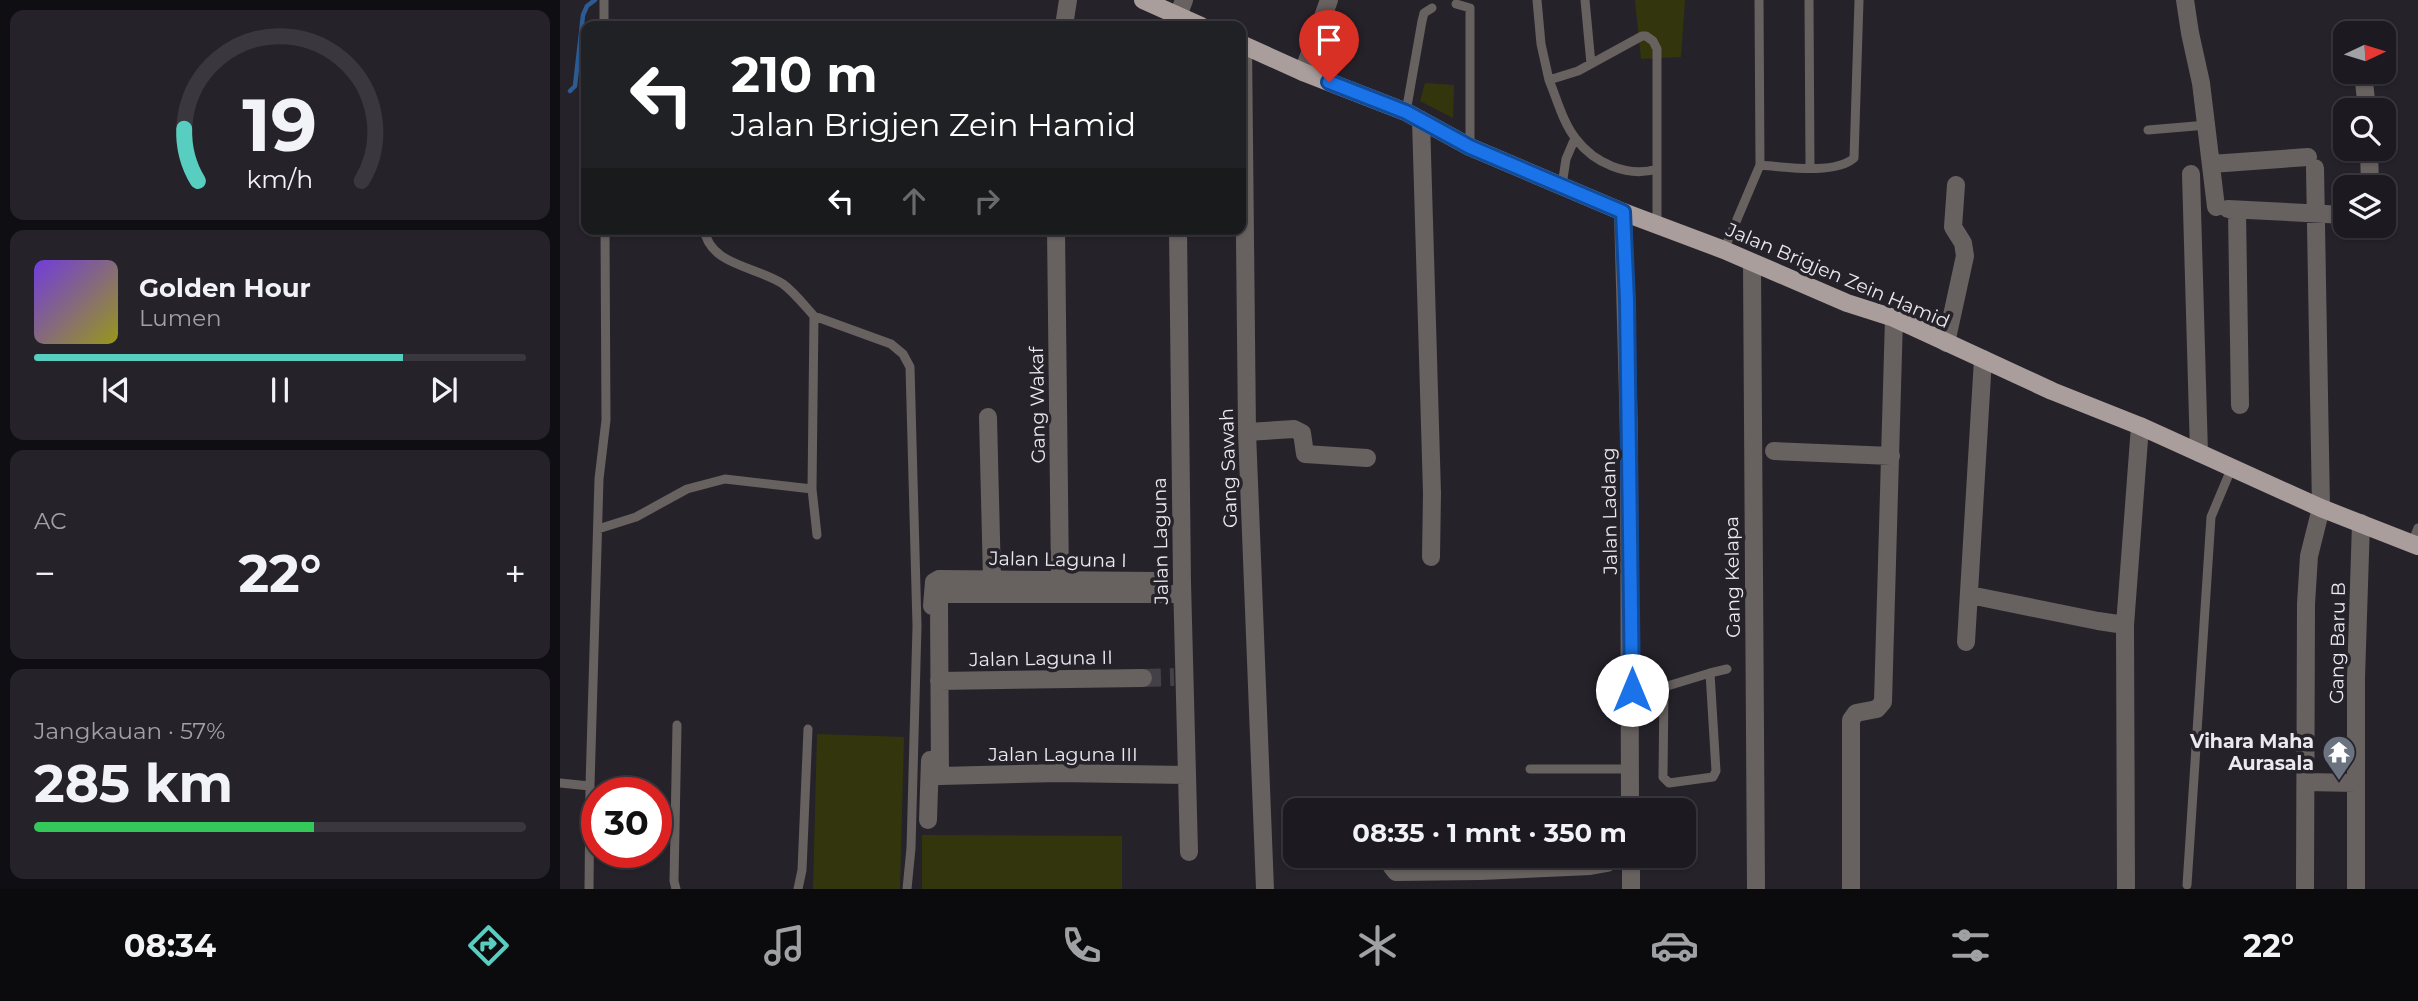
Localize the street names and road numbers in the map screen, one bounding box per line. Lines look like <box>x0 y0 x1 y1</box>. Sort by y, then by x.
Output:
street label: Jalan Brigjen Zein Hamid <box>1722 217 1953 333</box>
street label: Gang Wakaf <box>1025 345 1050 464</box>
street label: Gang Sawah <box>1215 408 1242 528</box>
street label: Jalan Ladang <box>1597 447 1622 576</box>
street label: Jalan Laguna <box>1148 477 1173 606</box>
street label: Gang Kelapa <box>1720 516 1745 638</box>
street label: Jalan Laguna I <box>988 547 1127 572</box>
street label: Gang Baru B <box>2325 582 2350 704</box>
street label: Jalan Laguna II <box>968 646 1113 671</box>
street label: Jalan Laguna III <box>987 743 1138 766</box>

